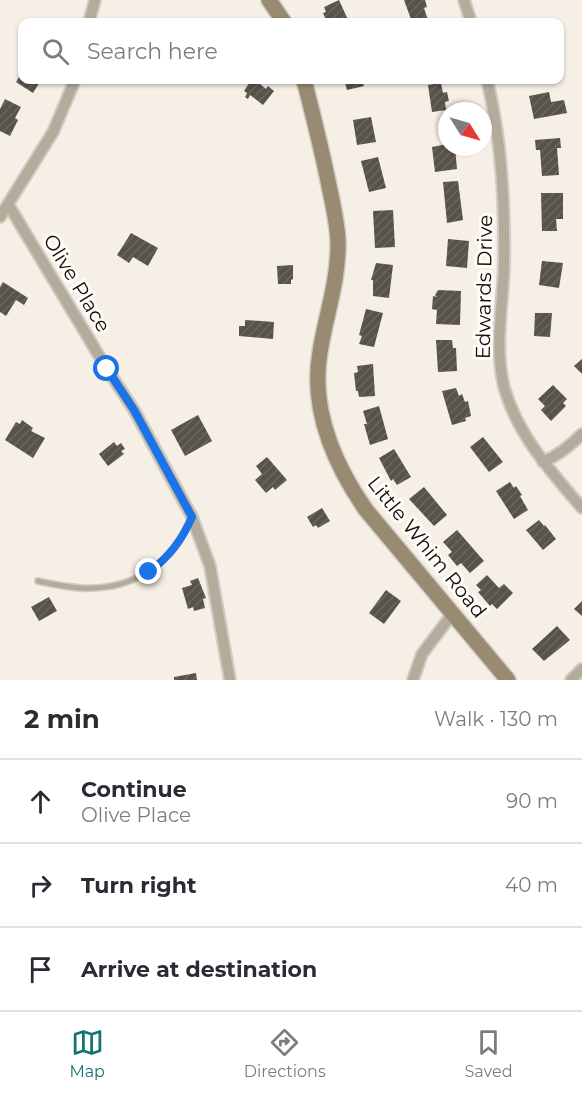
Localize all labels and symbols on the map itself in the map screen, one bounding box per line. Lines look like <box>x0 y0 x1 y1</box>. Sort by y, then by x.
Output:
north arrow <box>438 102 492 156</box>
street label: Edwards Drive <box>471 215 497 359</box>
street label: Olive Place <box>38 230 116 336</box>
route start <box>93 355 119 381</box>
street label: Little Whim Road <box>363 471 491 623</box>
route end <box>135 558 161 584</box>

